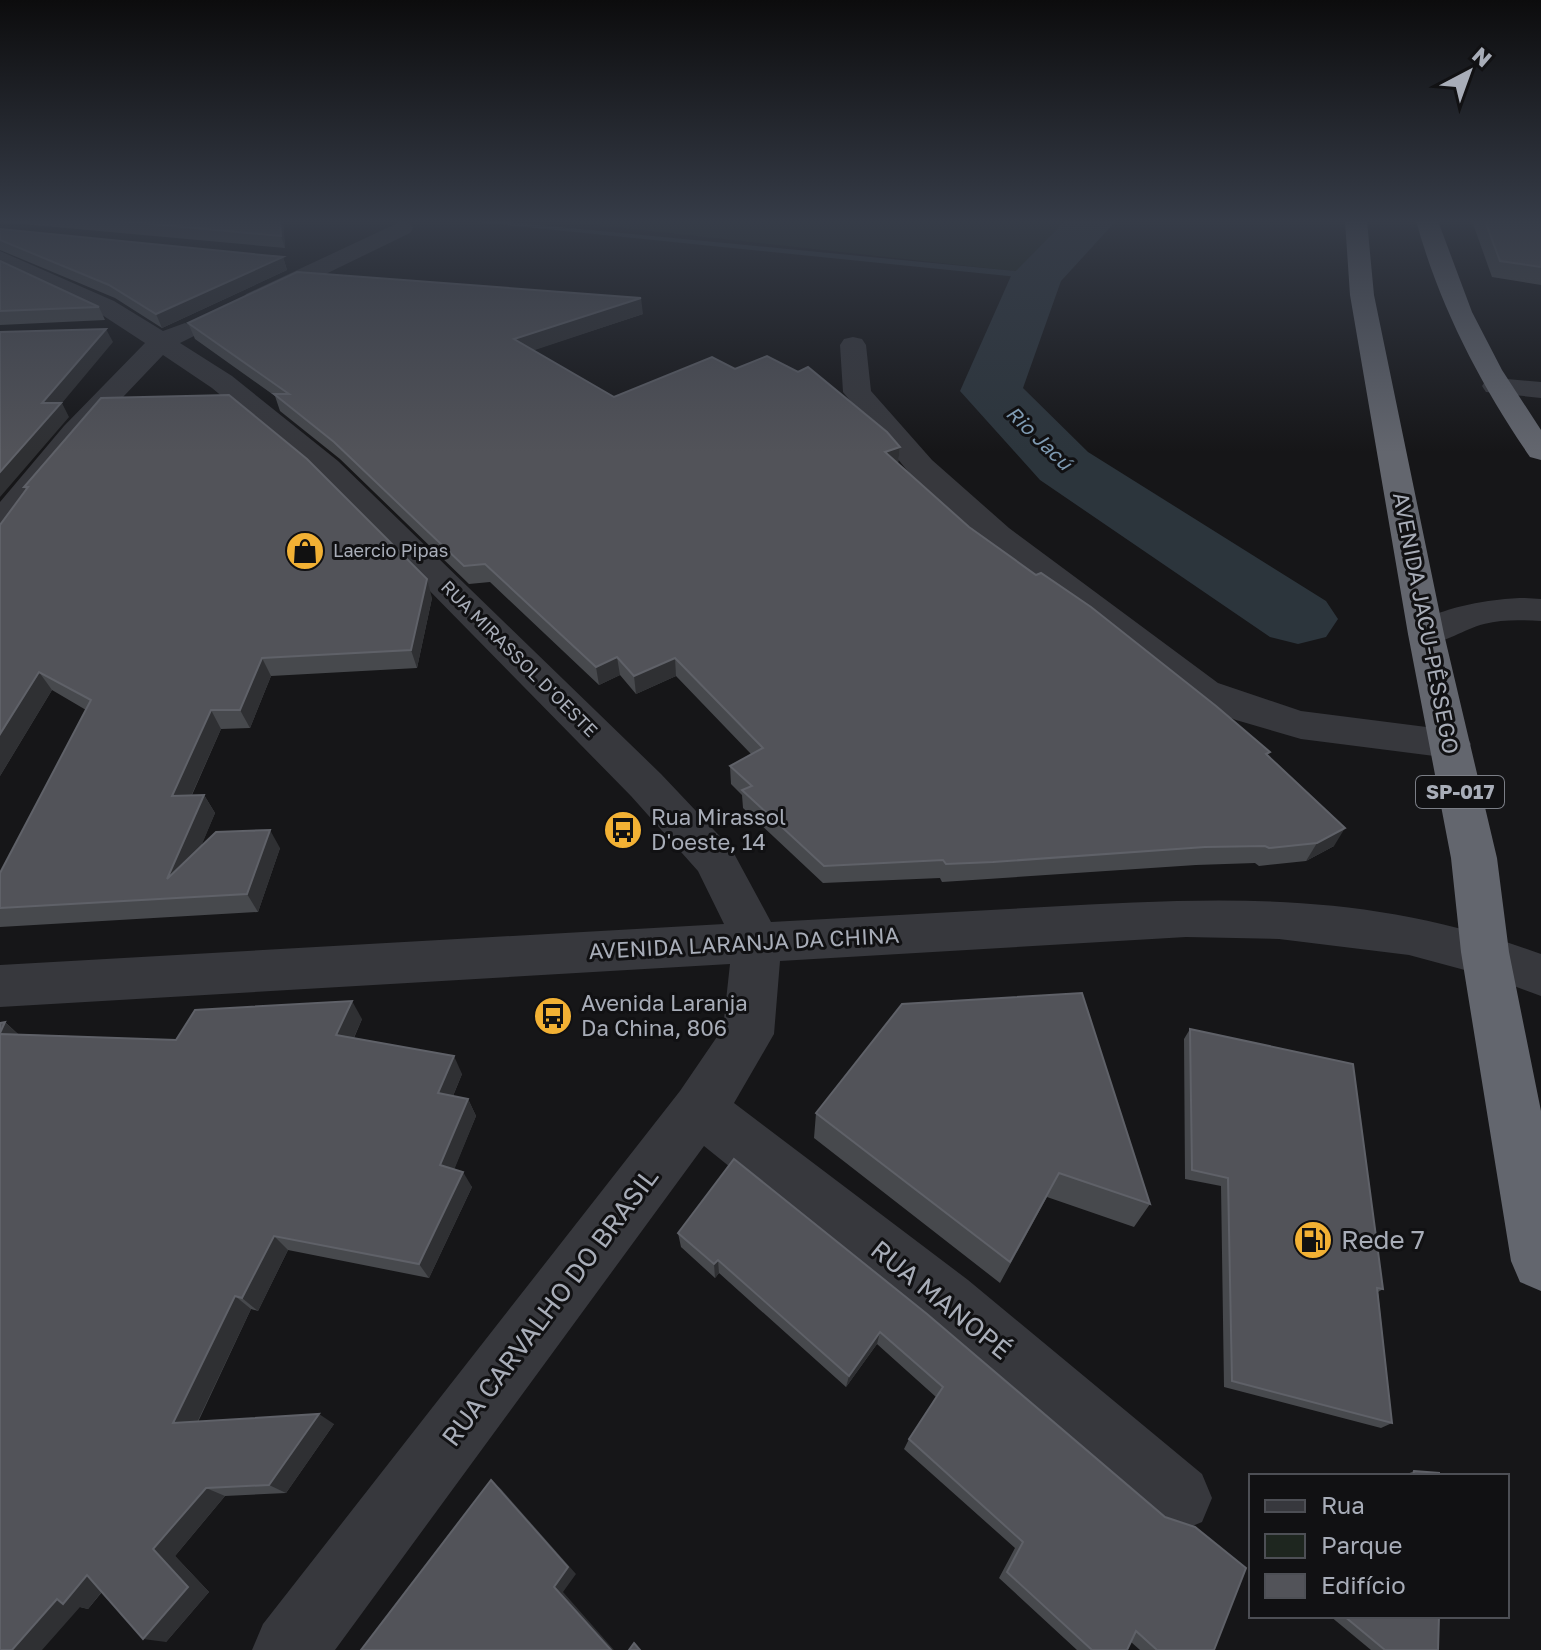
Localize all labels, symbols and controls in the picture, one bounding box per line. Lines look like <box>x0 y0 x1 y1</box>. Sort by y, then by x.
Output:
north arrow <box>1429 32 1509 112</box>
text: N <box>1467 41 1498 72</box>
water label: Rio Jacú <box>1002 400 1079 475</box>
street label: AVENIDA JACU-PÊSSEGO <box>1388 490 1465 756</box>
shop icon: Laercio Pipas <box>284 530 326 572</box>
place label: Laercio Pipas <box>333 539 448 561</box>
street label: RUA MIRASSOL D'OESTE <box>437 576 602 741</box>
road number: SP-017 <box>1416 776 1504 808</box>
place label: Rua Mirassol D'oeste, 14 <box>651 803 786 855</box>
bus stop icon: Rua Mirassol D'oeste, 14 <box>602 809 644 851</box>
street label: AVENIDA LARANJA DA CHINA <box>588 921 900 964</box>
place label: Avenida Laranja Da China, 806 <box>581 989 748 1041</box>
bus stop icon: Avenida Laranja Da China, 806 <box>532 995 574 1037</box>
street label: RUA CARVALHO DO BRASIL <box>435 1161 664 1452</box>
fuel station icon: Rede 7 <box>1292 1219 1334 1261</box>
place label: Rede 7 <box>1341 1224 1425 1255</box>
street label: RUA MANOPÉ <box>865 1234 1018 1366</box>
legend <box>1249 1474 1509 1618</box>
text: Rua <box>1321 1490 1365 1519</box>
text: Parque <box>1321 1530 1402 1559</box>
text: Edifício <box>1321 1570 1406 1599</box>

